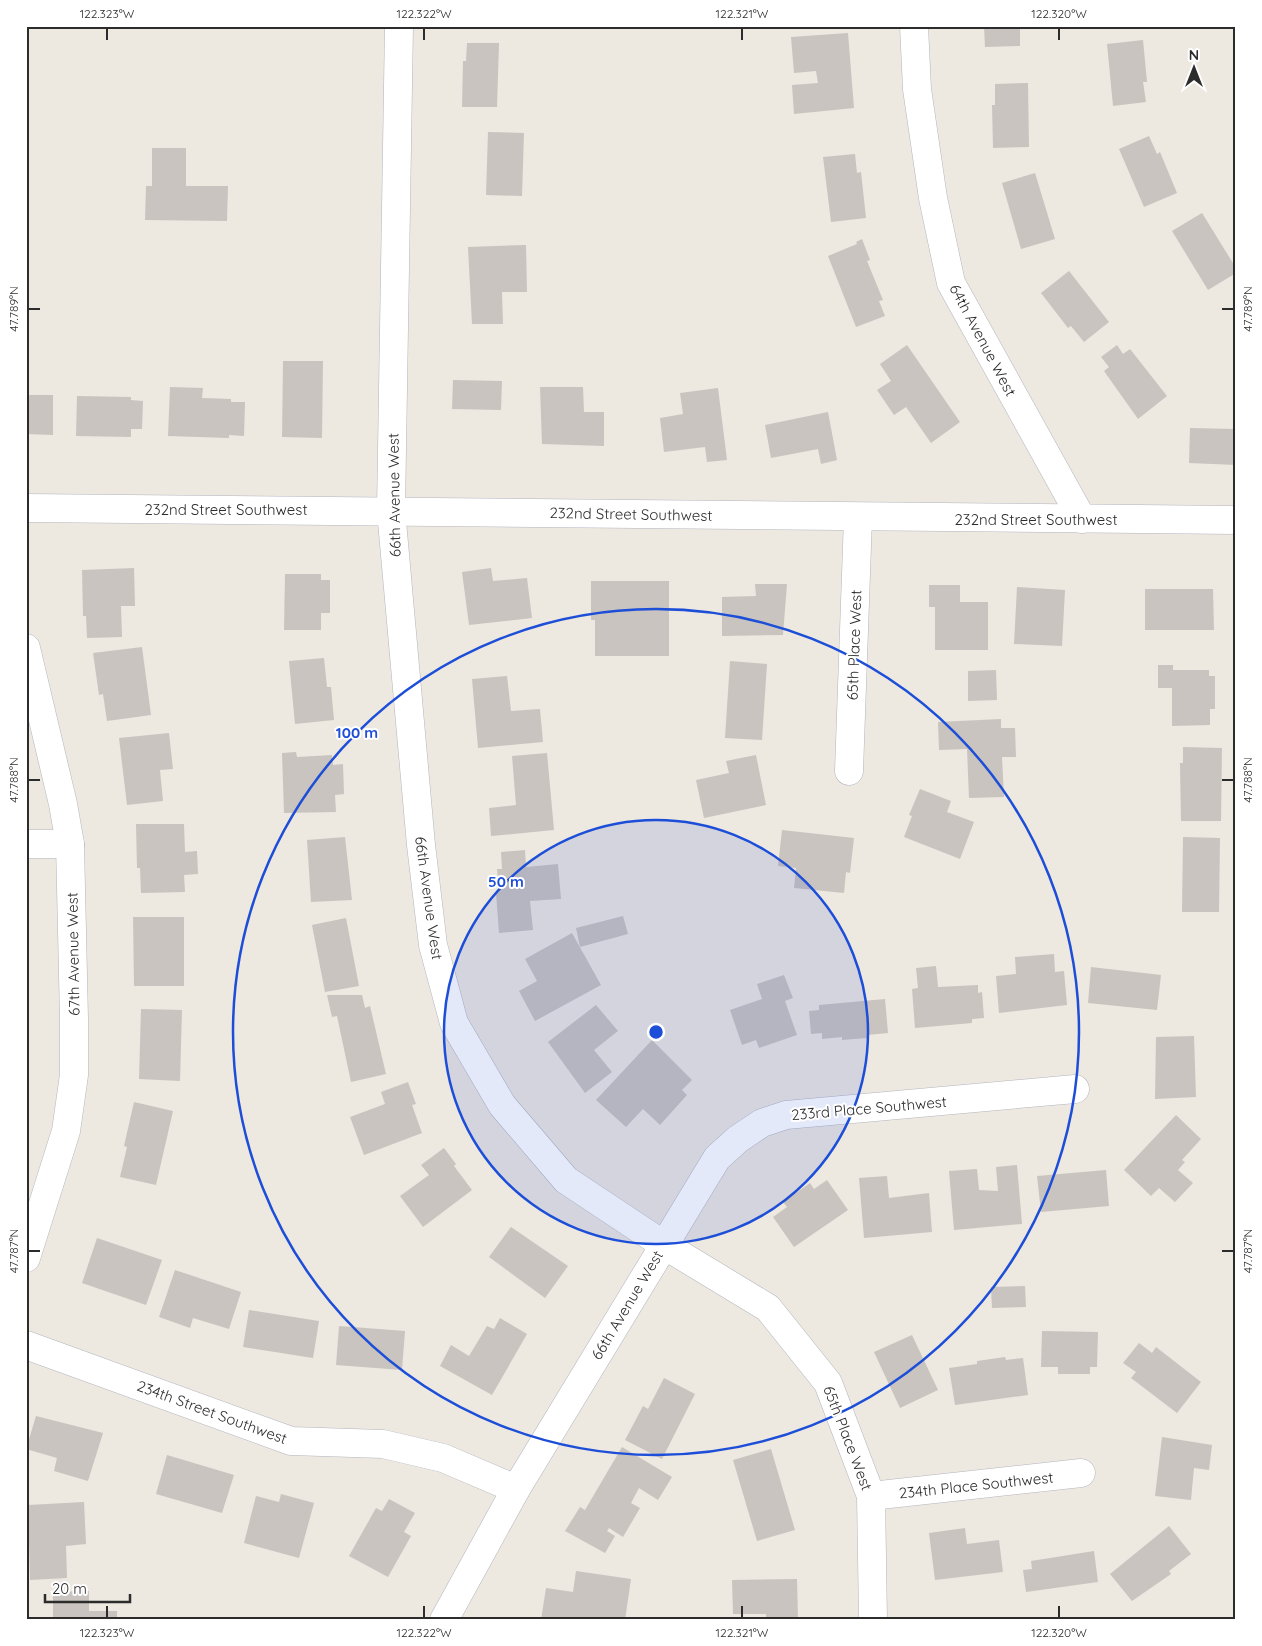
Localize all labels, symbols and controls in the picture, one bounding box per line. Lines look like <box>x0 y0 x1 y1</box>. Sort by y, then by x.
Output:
text: 122.323°W <box>80 6 135 21</box>
text: 122.322°W <box>396 6 452 21</box>
text: 122.321°W <box>716 6 769 21</box>
text: 122.320°W <box>1031 6 1087 21</box>
north arrow <box>1170 42 1220 92</box>
text: N <box>1189 46 1199 64</box>
street label: 64th Avenue West <box>945 281 1021 399</box>
text: 47.789°N <box>6 286 21 332</box>
text: 47.789°N <box>1240 286 1255 332</box>
street label: 66th Avenue West <box>383 433 405 557</box>
street label: 232nd Street Southwest <box>145 500 307 519</box>
street label: 232nd Street Southwest <box>549 503 713 525</box>
street label: 232nd Street Southwest <box>955 510 1117 529</box>
street label: 65th Place West <box>843 589 865 701</box>
text: 100 m <box>336 723 378 742</box>
text: 47.788°N <box>6 757 21 803</box>
text: 47.788°N <box>1240 757 1255 803</box>
street label: 66th Avenue West <box>411 835 447 961</box>
text: 50 m <box>488 872 524 891</box>
street label: 67th Avenue West <box>62 892 84 1016</box>
centre of rings <box>647 1023 665 1041</box>
street label: 233rd Place Southwest <box>790 1092 948 1124</box>
text: 47.787°N <box>6 1229 21 1273</box>
text: 47.787°N <box>1240 1229 1255 1273</box>
street label: 66th Avenue West <box>587 1247 667 1363</box>
street label: 234th Street Southwest <box>134 1376 290 1448</box>
street label: 65th Place West <box>819 1383 877 1493</box>
street label: 234th Place Southwest <box>898 1467 1054 1503</box>
scale bar <box>45 1571 130 1603</box>
text: 20 m <box>52 1579 87 1598</box>
text: 122.323°W <box>80 1625 135 1640</box>
text: 122.322°W <box>396 1625 452 1640</box>
text: 122.321°W <box>716 1625 769 1640</box>
text: 122.320°W <box>1031 1625 1087 1640</box>

